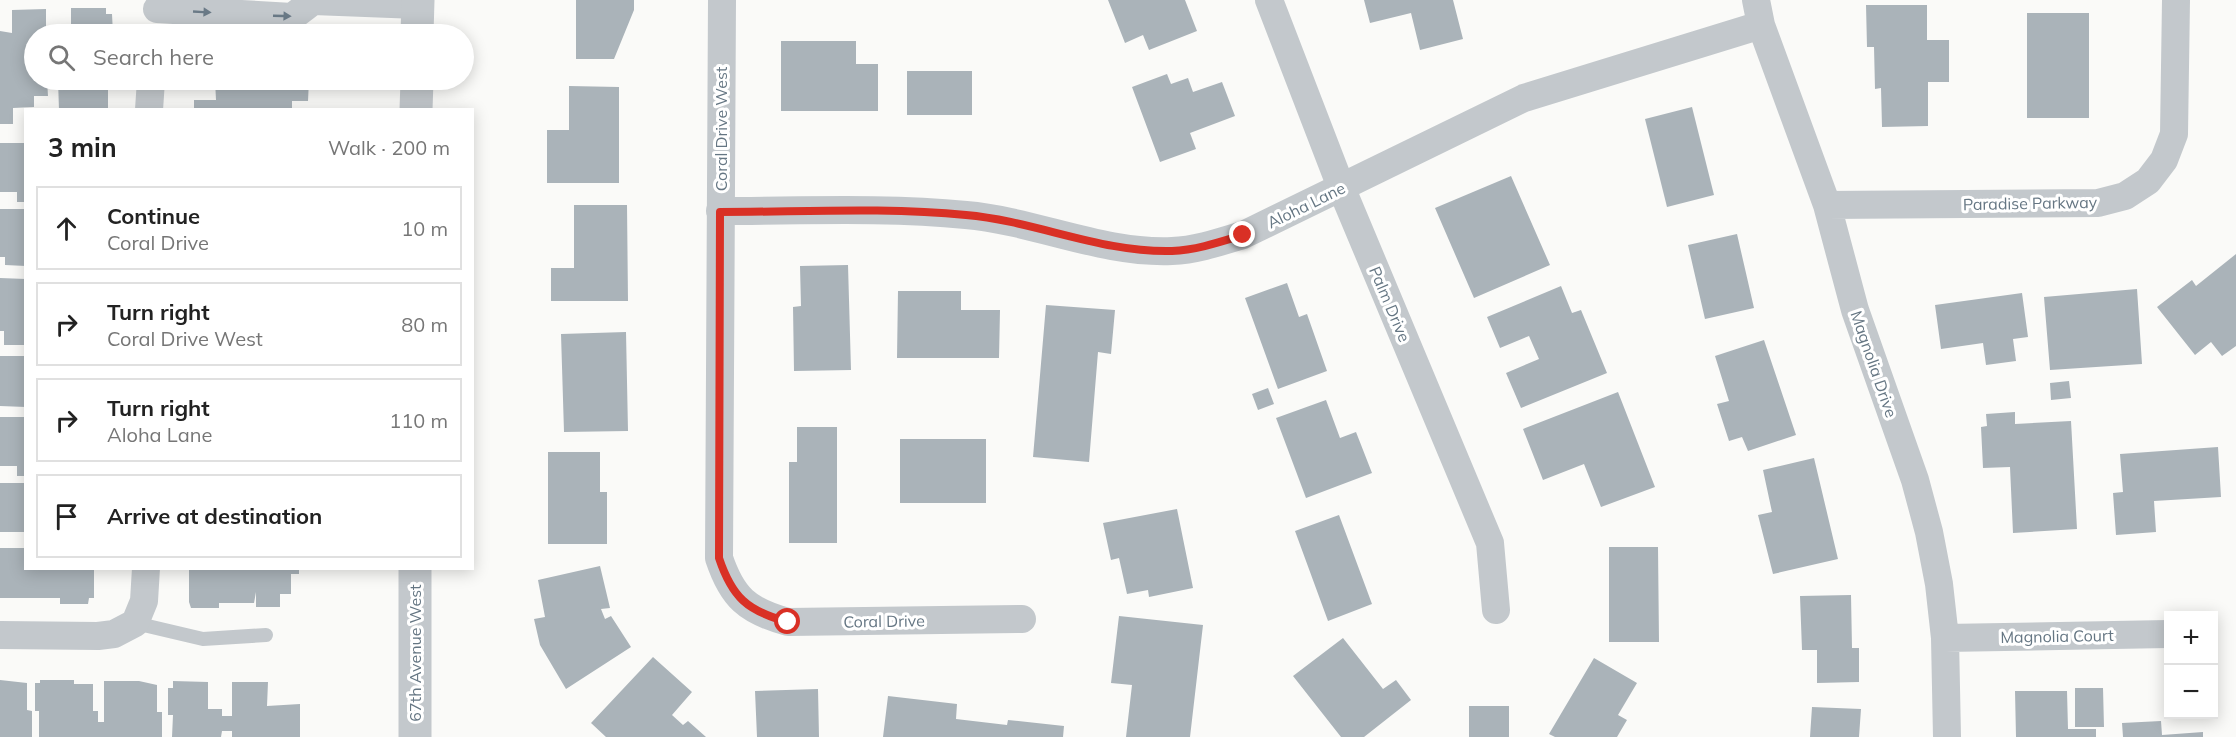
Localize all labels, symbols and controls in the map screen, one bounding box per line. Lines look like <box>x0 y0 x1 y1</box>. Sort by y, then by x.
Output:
one-way arrow <box>192 7 211 16</box>
one-way arrow <box>273 11 292 21</box>
search box <box>24 24 474 90</box>
icon: search <box>45 41 78 74</box>
text: Search here <box>93 43 214 71</box>
street label: Coral Drive West <box>711 66 731 191</box>
text: 3 min <box>48 131 117 164</box>
text: Walk · 200 m <box>328 135 450 160</box>
street label: Aloha Lane <box>1264 178 1348 232</box>
street label: Paradise Parkway <box>1963 192 2098 214</box>
text: Continue <box>107 202 200 230</box>
icon: ahead <box>50 212 83 245</box>
text: 10 m <box>401 216 448 241</box>
route end <box>1229 221 1255 247</box>
text: Coral Drive <box>107 230 209 255</box>
street label: Palm Drive <box>1365 263 1415 345</box>
text: Turn right <box>107 298 210 326</box>
icon: right <box>50 308 83 341</box>
street label: Magnolia Drive <box>1846 308 1902 420</box>
text: 80 m <box>401 312 448 337</box>
text: Coral Drive West <box>107 326 263 351</box>
text: Turn right <box>107 394 210 422</box>
icon: right <box>50 404 83 437</box>
text: 110 m <box>389 408 448 433</box>
text: Aloha Lane <box>107 422 212 447</box>
icon: arrive <box>50 500 83 533</box>
text: Arrive at destination <box>107 502 322 530</box>
street label: 67th Avenue West <box>405 584 425 722</box>
route start <box>774 608 800 634</box>
street label: Coral Drive <box>843 610 925 632</box>
map controls <box>2164 611 2218 719</box>
button: + <box>2164 611 2218 665</box>
street label: Magnolia Court <box>2000 625 2114 647</box>
button: − <box>2164 665 2218 719</box>

